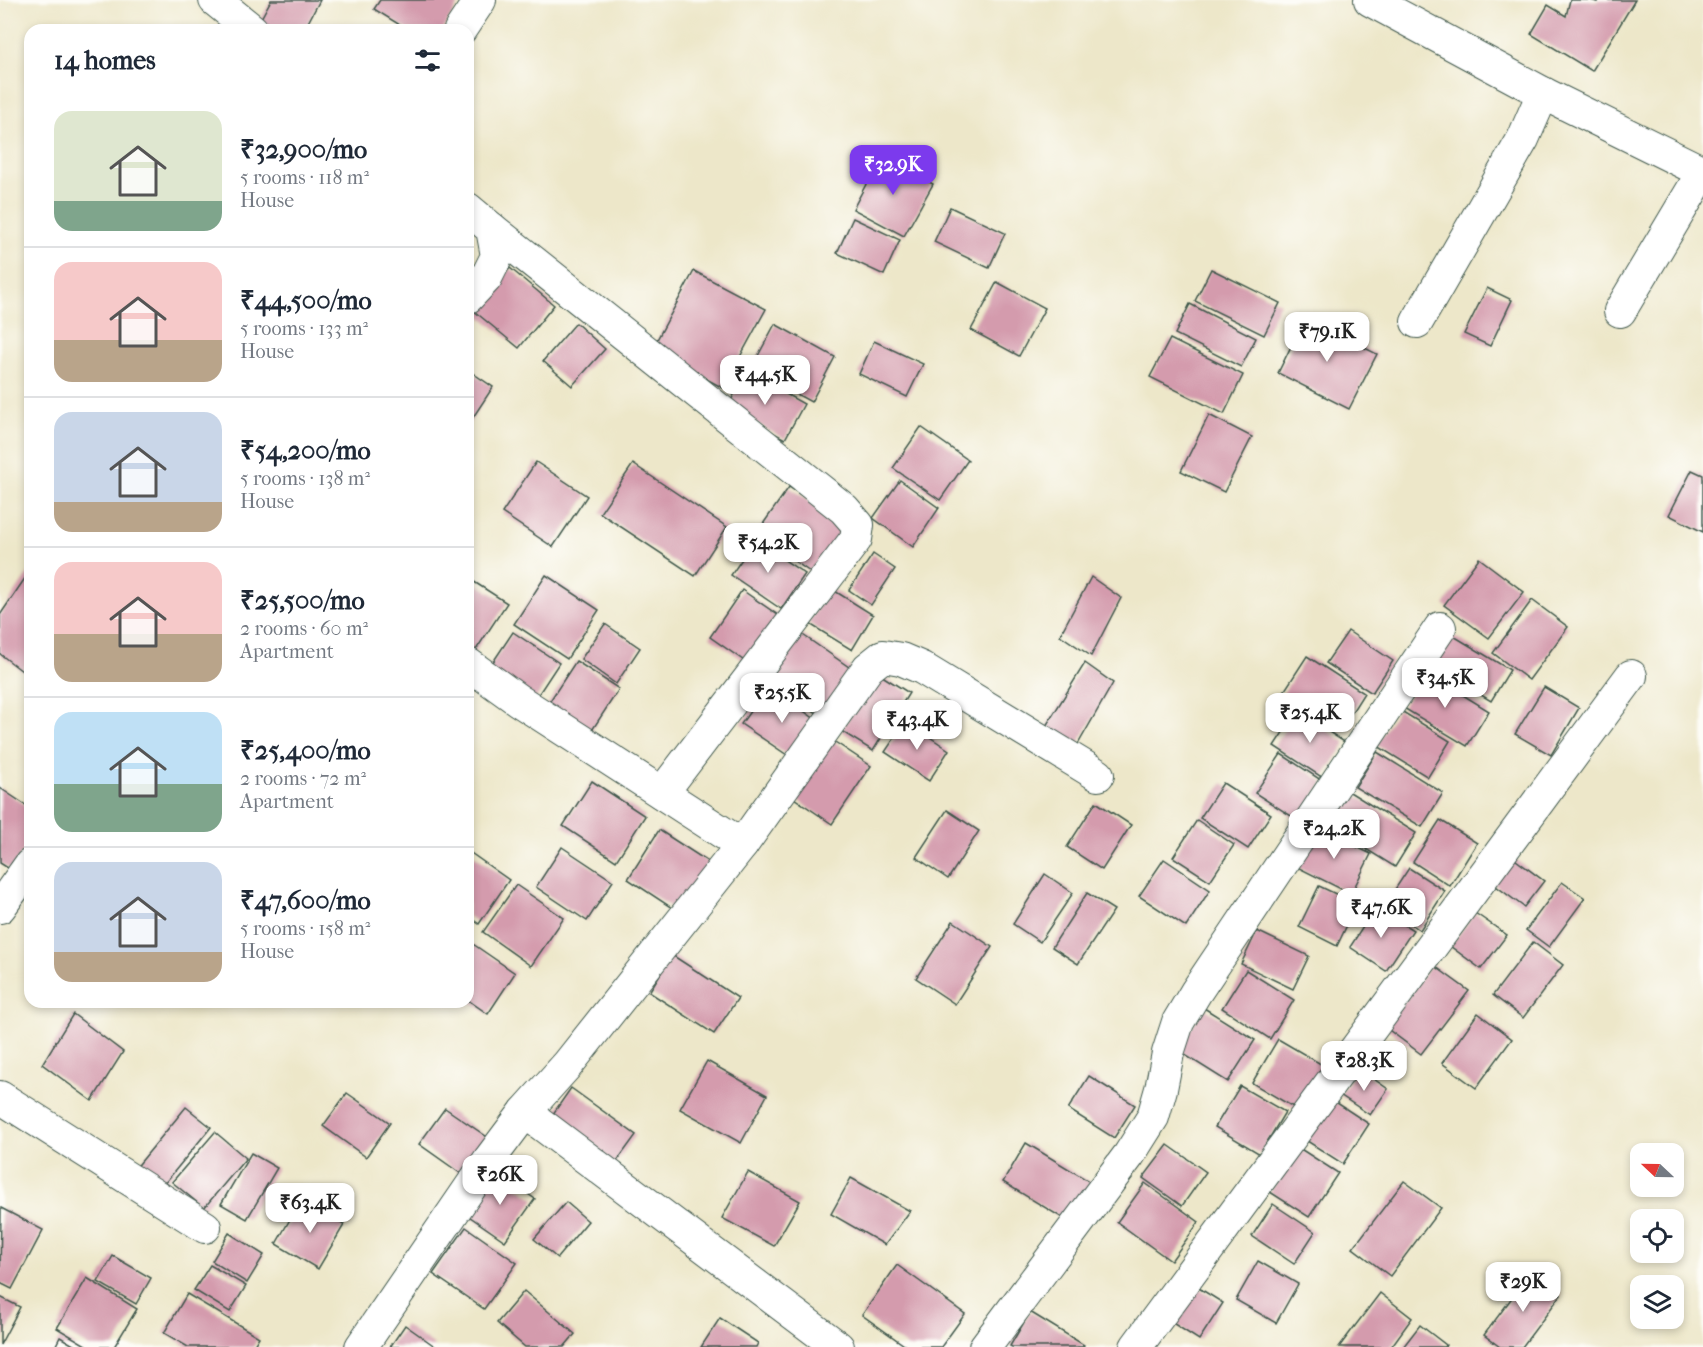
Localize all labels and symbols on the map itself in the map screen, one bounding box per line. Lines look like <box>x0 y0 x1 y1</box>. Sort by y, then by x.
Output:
pin: ₹32.9K <box>844 145 942 196</box>
pin: ₹79.1K <box>1278 312 1376 363</box>
pin: ₹44.5K <box>716 355 814 406</box>
pin: ₹54.2K <box>719 523 817 574</box>
pin: ₹34.5K <box>1396 658 1494 709</box>
pin: ₹25.5K <box>733 673 831 724</box>
pin: ₹25.4K <box>1261 693 1359 744</box>
pin: ₹43.4K <box>868 700 966 751</box>
pin: ₹24.2K <box>1285 809 1383 860</box>
pin: ₹47.6K <box>1332 888 1430 939</box>
pin: ₹28.3K <box>1315 1041 1413 1092</box>
north arrow <box>1630 1143 1684 1197</box>
pin: ₹26K <box>464 1155 536 1206</box>
pin: ₹63.4K <box>261 1183 359 1234</box>
pin: ₹29K <box>1487 1262 1559 1313</box>

